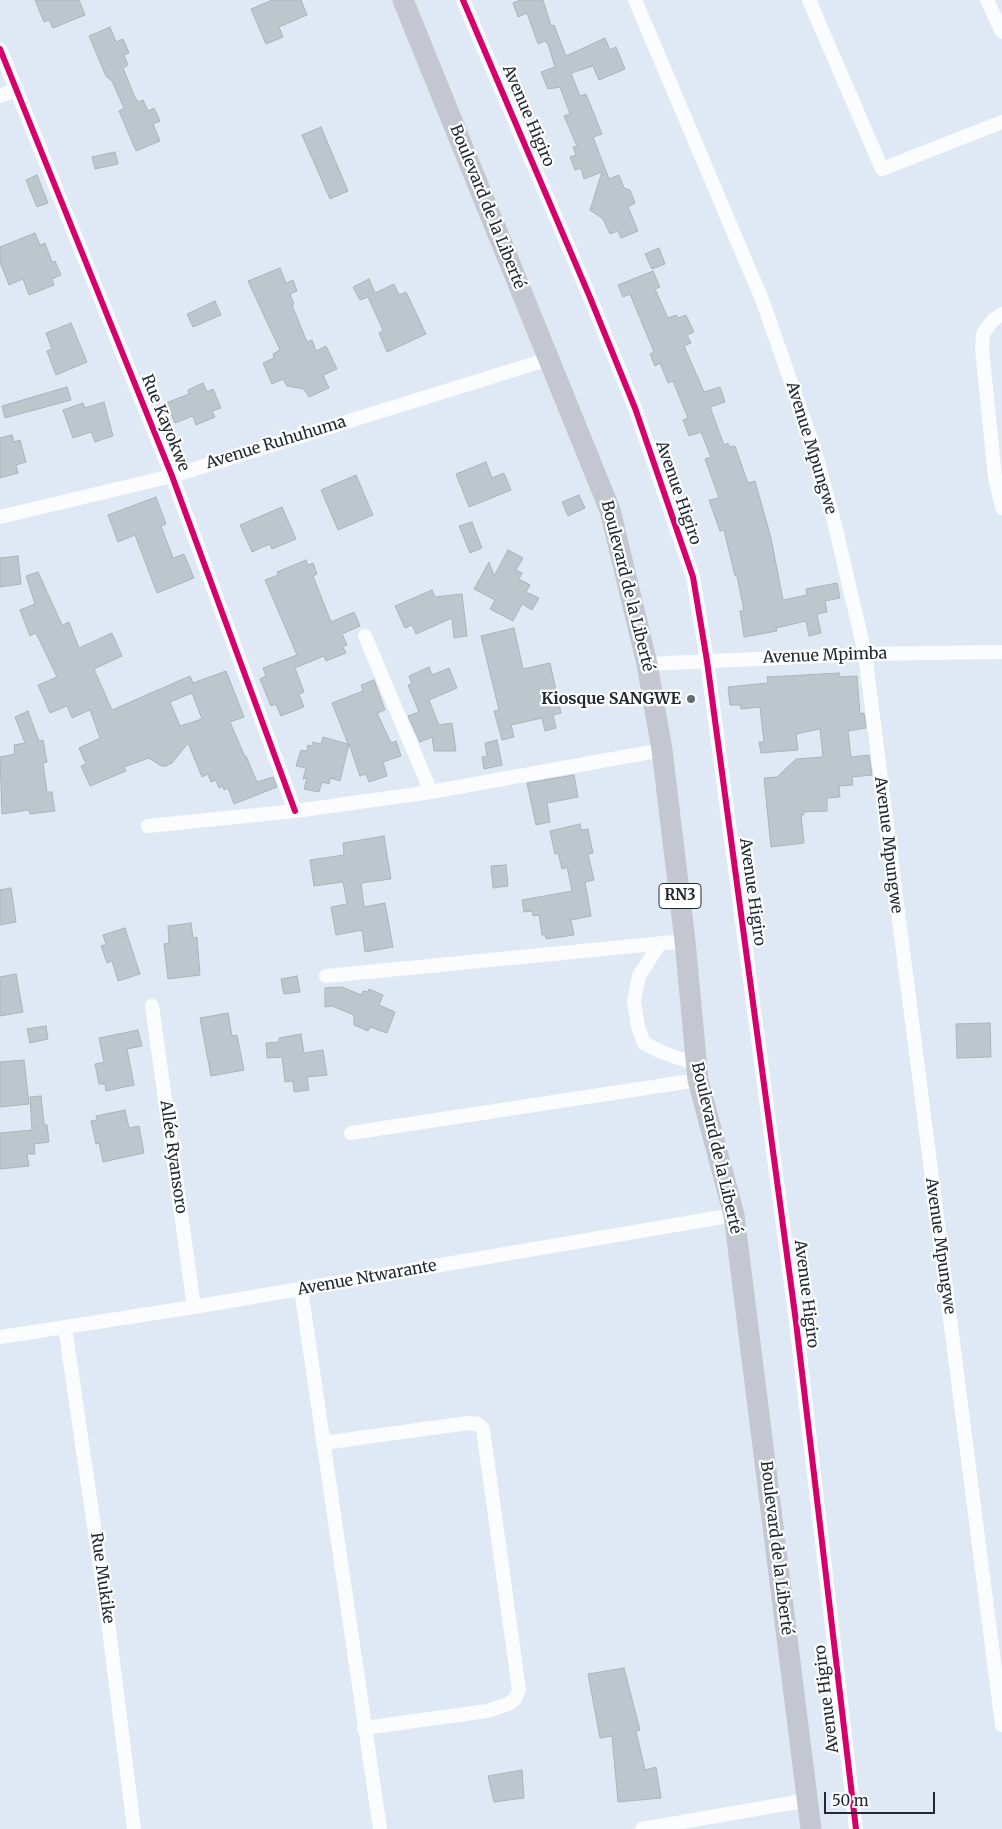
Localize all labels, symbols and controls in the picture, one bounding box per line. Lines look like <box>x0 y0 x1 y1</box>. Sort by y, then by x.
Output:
street label: Avenue Higiro <box>498 62 558 170</box>
street label: Boulevard de la Liberté <box>445 122 529 292</box>
street label: Rue Kayokwe <box>137 372 193 474</box>
street label: Avenue Mpungwe <box>782 379 840 517</box>
street label: Avenue Ruhuhuma <box>204 413 348 473</box>
street label: Avenue Higiro <box>651 438 705 548</box>
street label: Boulevard de la Liberté <box>596 499 658 673</box>
street label: Avenue Mpimba <box>762 644 888 668</box>
place label: Kiosque SANGWE <box>541 689 681 709</box>
marker: Kiosque SANGWE <box>685 693 697 705</box>
street label: Avenue Mpungwe <box>870 775 906 915</box>
street label: Avenue Higiro <box>735 837 769 947</box>
road number: RN3 <box>659 884 701 908</box>
street label: Boulevard de la Liberté <box>687 1060 745 1236</box>
street label: Allée Ryansoro <box>156 1099 190 1215</box>
street label: Avenue Mpungwe <box>921 1176 959 1316</box>
street label: Avenue Higiro <box>790 1239 822 1349</box>
street label: Avenue Ntwarante <box>296 1256 438 1300</box>
street label: Boulevard de la Liberté <box>756 1460 796 1636</box>
street label: Rue Mukike <box>86 1531 118 1625</box>
street label: Avenue Higiro <box>811 1644 843 1754</box>
scale bar <box>827 1782 938 1814</box>
text: 50 m <box>832 1791 869 1810</box>

